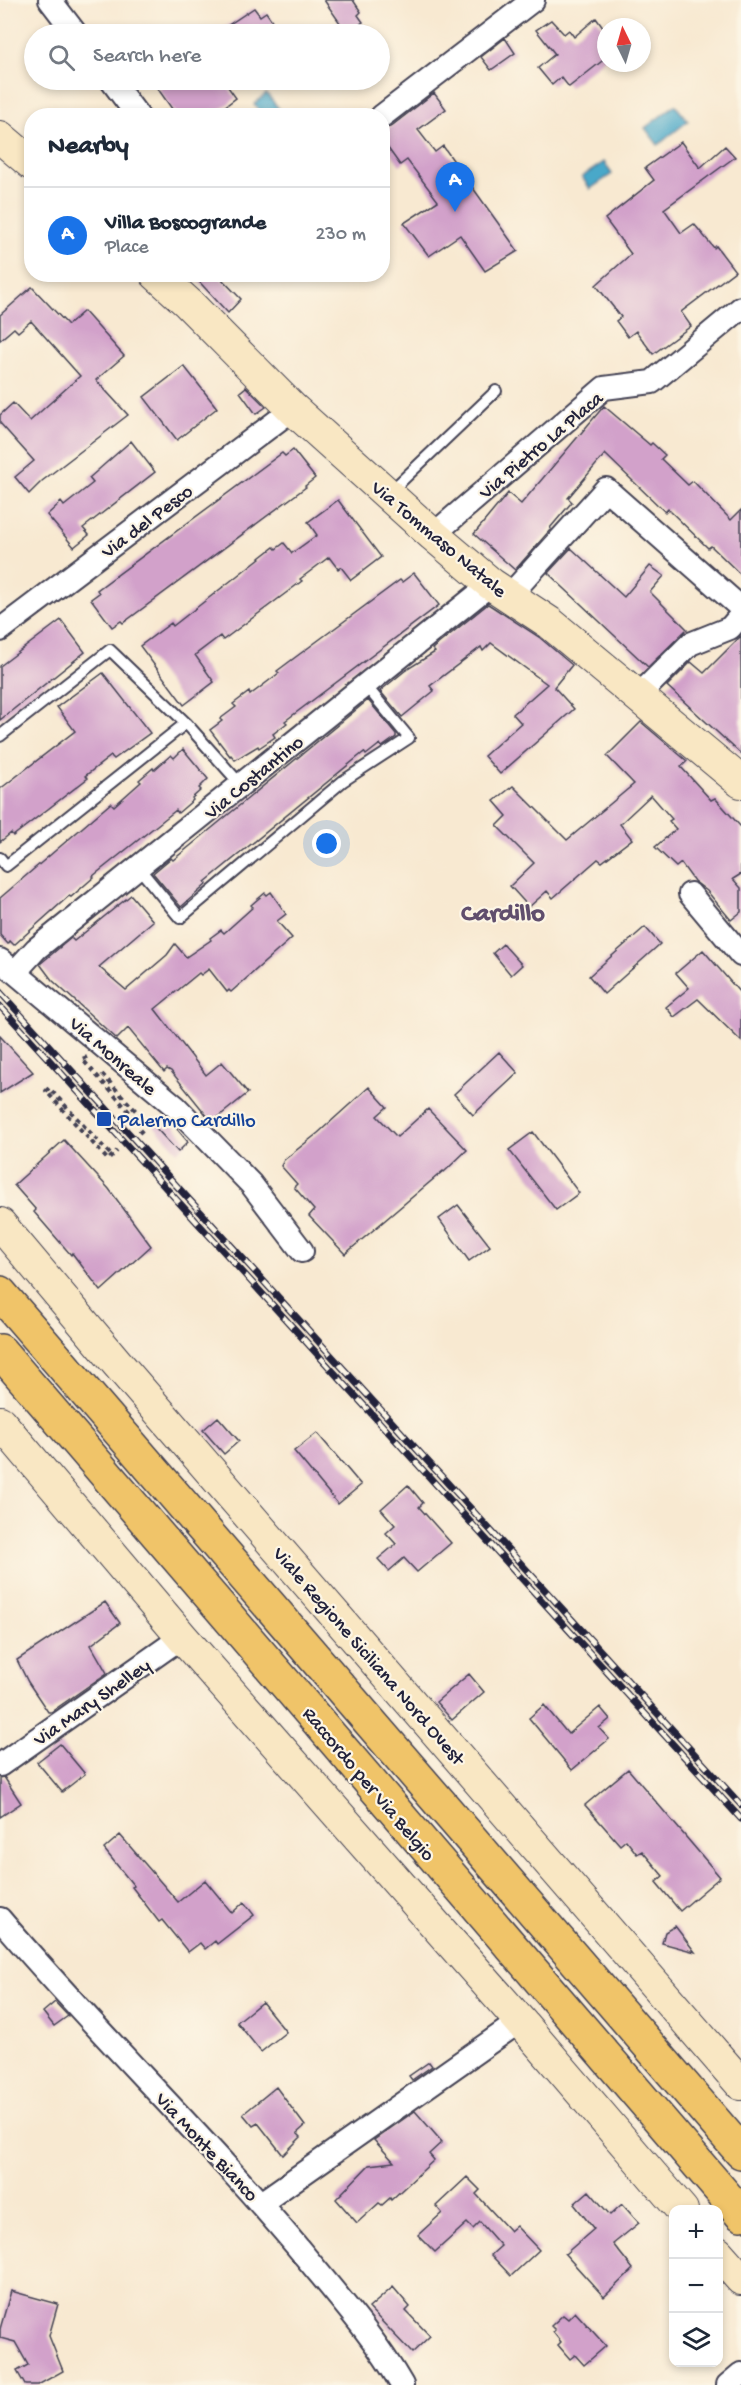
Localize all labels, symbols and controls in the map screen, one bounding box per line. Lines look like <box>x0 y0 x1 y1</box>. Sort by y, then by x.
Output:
north arrow <box>597 18 651 72</box>
search box <box>24 24 390 90</box>
icon: search <box>45 41 78 74</box>
text: Search here <box>93 44 201 70</box>
text: Nearby <box>48 132 129 163</box>
pin: A <box>436 162 474 212</box>
text: Villa Boscogrande <box>105 211 266 237</box>
text: A <box>62 224 73 247</box>
text: 230 m <box>316 224 366 247</box>
text: Place <box>105 237 149 260</box>
street label: Via Pietro La Placa <box>475 387 610 506</box>
street label: Via Tommaso Natale <box>365 477 511 604</box>
street label: Via del Pesco <box>97 481 198 565</box>
street label: Via Costantino <box>200 732 309 826</box>
your location <box>312 829 341 858</box>
district label: Cardillo <box>461 900 545 931</box>
street label: Via Monreale <box>63 1013 161 1102</box>
marker: Palermo Cardillo <box>95 1110 113 1128</box>
place label: Palermo Cardillo <box>117 1111 256 1134</box>
street label: Viale Regione Siciliana Nord Ovest <box>266 1543 469 1772</box>
street label: Via Mary Shelley <box>29 1655 156 1753</box>
street label: Raccordo per Via Belgio <box>296 1704 438 1867</box>
street label: Via Monte Bianco <box>148 2088 262 2208</box>
map controls <box>669 2205 723 2367</box>
button: + <box>669 2205 723 2259</box>
button: − <box>669 2259 723 2313</box>
button: layers <box>669 2313 723 2367</box>

